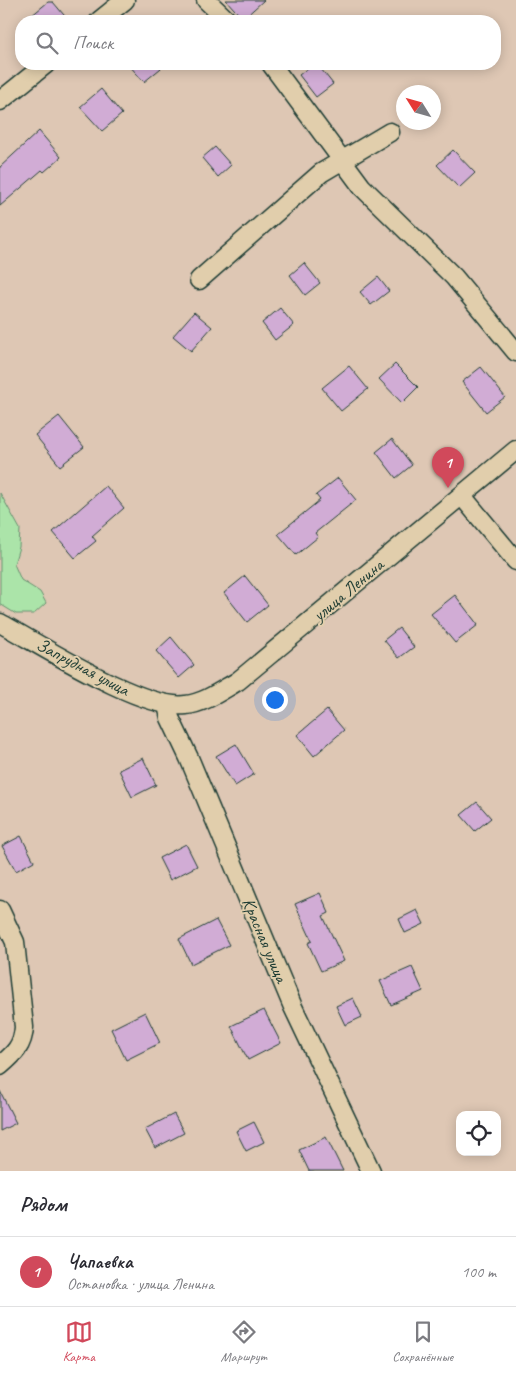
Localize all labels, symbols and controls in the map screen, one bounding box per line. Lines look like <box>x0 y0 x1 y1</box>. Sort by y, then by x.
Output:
search box <box>15 15 501 70</box>
icon: search <box>33 29 61 57</box>
text: Поиск <box>73 31 113 55</box>
north arrow <box>396 85 441 130</box>
pin: 1 <box>432 447 464 488</box>
street label: улица Ленина <box>307 553 389 627</box>
street label: Запрудная улица <box>33 633 134 701</box>
your location <box>262 687 288 713</box>
street label: Красная улица <box>237 894 293 987</box>
map controls <box>456 1111 501 1156</box>
button: locate <box>456 1111 501 1156</box>
text: Рядом <box>20 1191 67 1217</box>
text: Чапаевка <box>67 1250 133 1274</box>
text: 1 <box>32 1262 40 1282</box>
text: 100 m <box>462 1262 496 1282</box>
text: Остановка · улица Ленина <box>67 1274 214 1294</box>
tab: Карта <box>63 1318 95 1365</box>
tab: Маршрут <box>221 1318 267 1365</box>
tab: Сохранённые <box>392 1318 453 1365</box>

